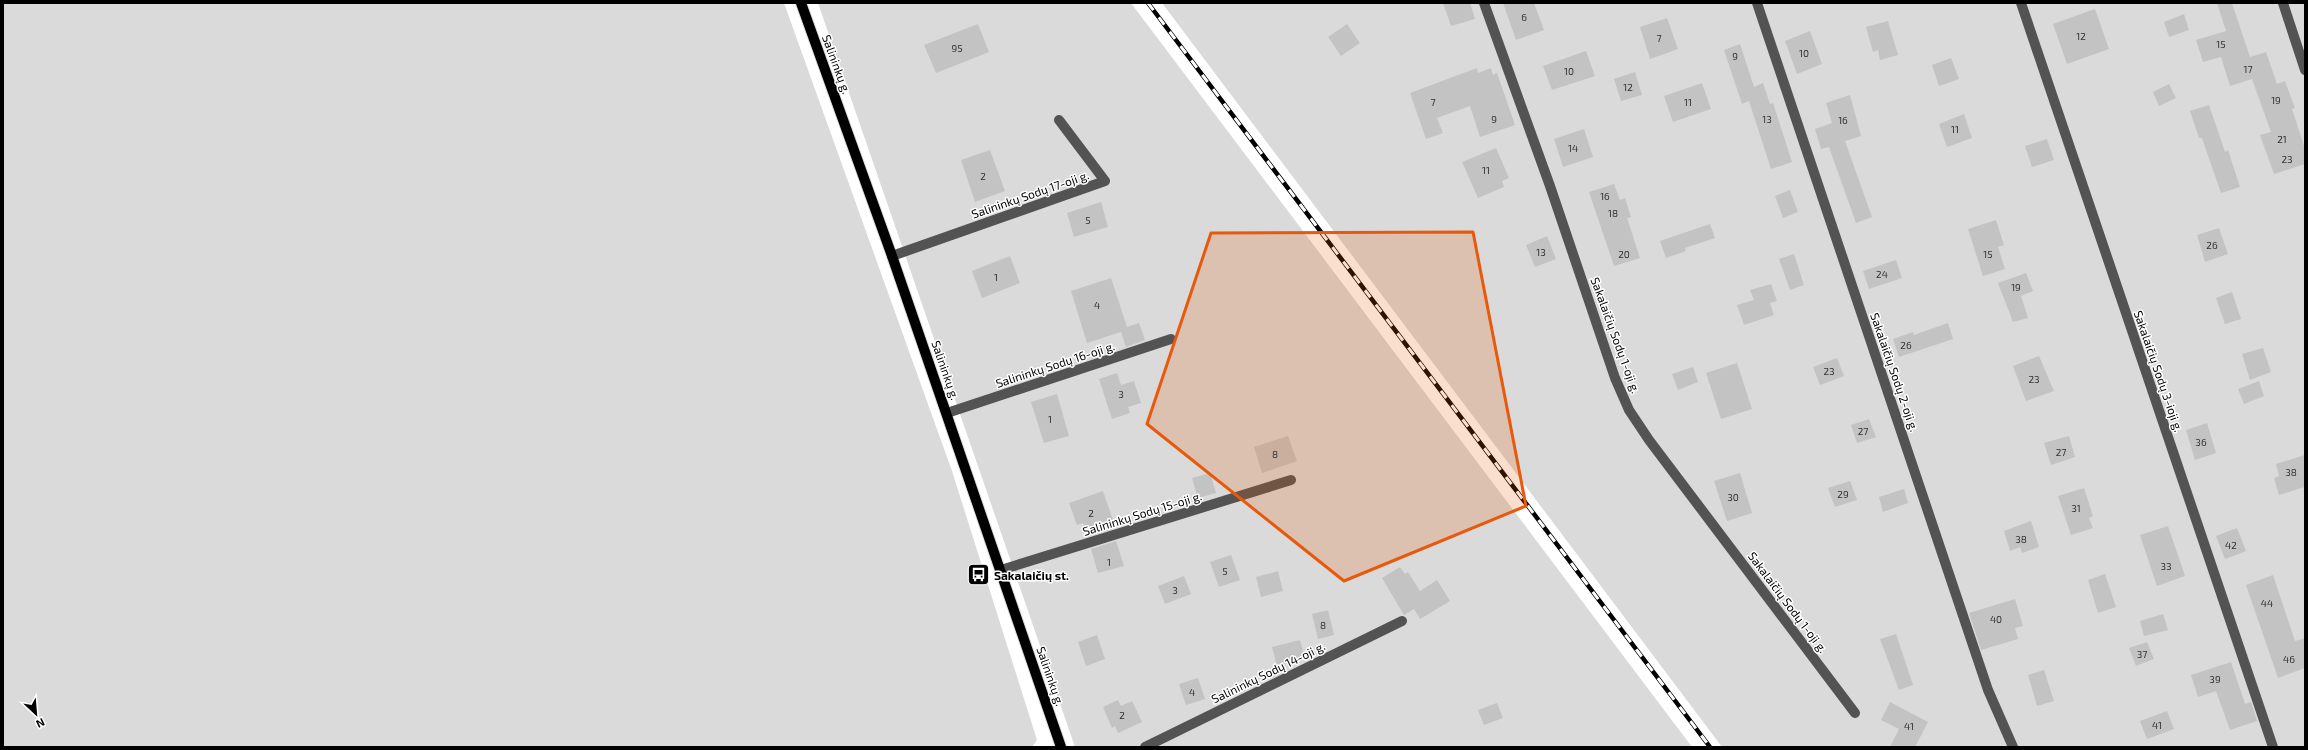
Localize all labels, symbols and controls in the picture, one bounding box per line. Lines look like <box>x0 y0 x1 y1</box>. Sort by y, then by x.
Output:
house number: 6 <box>1521 11 1527 23</box>
house number: 12 <box>2076 30 2086 42</box>
house number: 7 <box>1656 32 1662 44</box>
street label: Salininkų g. <box>820 33 854 95</box>
house number: 15 <box>2216 38 2226 50</box>
house number: 95 <box>951 42 963 54</box>
house number: 10 <box>1799 47 1809 59</box>
house number: 9 <box>1732 50 1738 62</box>
house number: 17 <box>2243 63 2253 75</box>
house number: 10 <box>1564 65 1574 77</box>
house number: 12 <box>1623 81 1633 93</box>
house number: 19 <box>2271 94 2281 106</box>
house number: 7 <box>1430 96 1436 108</box>
house number: 11 <box>1684 96 1692 108</box>
house number: 9 <box>1491 113 1497 125</box>
house number: 13 <box>1762 113 1772 125</box>
house number: 16 <box>1838 114 1848 126</box>
house number: 11 <box>1951 123 1959 135</box>
house number: 21 <box>2277 133 2287 145</box>
house number: 14 <box>1568 142 1578 154</box>
house number: 23 <box>2281 153 2293 165</box>
house number: 11 <box>1482 164 1490 176</box>
street label: Salininkų Sodų 17-oji g. <box>969 167 1091 222</box>
house number: 2 <box>980 170 986 182</box>
house number: 16 <box>1600 190 1610 202</box>
house number: 18 <box>1608 207 1618 219</box>
house number: 5 <box>1085 214 1091 226</box>
house number: 26 <box>2206 239 2218 251</box>
house number: 13 <box>1536 246 1546 258</box>
house number: 20 <box>1618 248 1630 260</box>
house number: 15 <box>1983 248 1993 260</box>
house number: 24 <box>1876 268 1888 280</box>
house number: 1 <box>994 271 998 283</box>
street label: Sakalaičių Sodų 1-oji g. <box>1588 275 1644 395</box>
house number: 19 <box>2011 281 2021 293</box>
house number: 4 <box>1094 299 1100 311</box>
street label: Sakalaičių Sodų 3-ioji g. <box>2131 308 2186 434</box>
street label: Sakalaičių Sodų 2-oji g. <box>1867 311 1922 433</box>
street label: Salininkų g. <box>929 338 963 402</box>
street label: Salininkų Sodų 16-oji g. <box>994 338 1117 391</box>
house number: 26 <box>1900 339 1912 351</box>
house number: 23 <box>1823 365 1835 377</box>
house number: 23 <box>2028 373 2040 385</box>
house number: 3 <box>1118 388 1124 400</box>
house number: 1 <box>1048 413 1052 425</box>
house number: 27 <box>1858 425 1868 437</box>
house number: 36 <box>2195 436 2207 448</box>
house number: 27 <box>2056 446 2066 458</box>
house number: 8 <box>1272 448 1278 460</box>
house number: 38 <box>2285 466 2297 478</box>
street label: Salininkų Sodų 15-oji g. <box>1081 488 1204 539</box>
house number: 29 <box>1837 488 1849 500</box>
house number: 30 <box>1727 491 1739 503</box>
house number: 31 <box>2071 502 2081 514</box>
house number: 2 <box>1088 507 1094 519</box>
house number: 38 <box>2015 533 2027 545</box>
house number: 42 <box>2225 539 2237 551</box>
street label: Sakalaičių Sodų 1-oji g. <box>1745 549 1830 656</box>
house number: 1 <box>1107 556 1111 568</box>
house number: 33 <box>2160 560 2172 572</box>
bus stop icon: Sakalaičių st. <box>965 562 991 588</box>
house number: 5 <box>1222 565 1228 577</box>
place label: Sakalaičių st. <box>994 568 1069 582</box>
house number: 3 <box>1172 584 1178 596</box>
house number: 44 <box>2261 597 2273 609</box>
house number: 40 <box>1990 613 2002 625</box>
house number: 8 <box>1320 619 1326 631</box>
street label: Salininkų Sodų 14-oji g. <box>1209 638 1328 707</box>
street label: Salininkų g. <box>1034 644 1068 708</box>
house number: 37 <box>2137 648 2147 660</box>
house number: 46 <box>2283 653 2295 665</box>
house number: 39 <box>2209 673 2221 685</box>
house number: 4 <box>1189 686 1195 698</box>
north arrow <box>16 694 56 734</box>
house number: 2 <box>1119 709 1125 721</box>
text: N <box>34 716 47 731</box>
house number: 41 <box>2152 719 2162 731</box>
house number: 41 <box>1904 720 1914 732</box>

